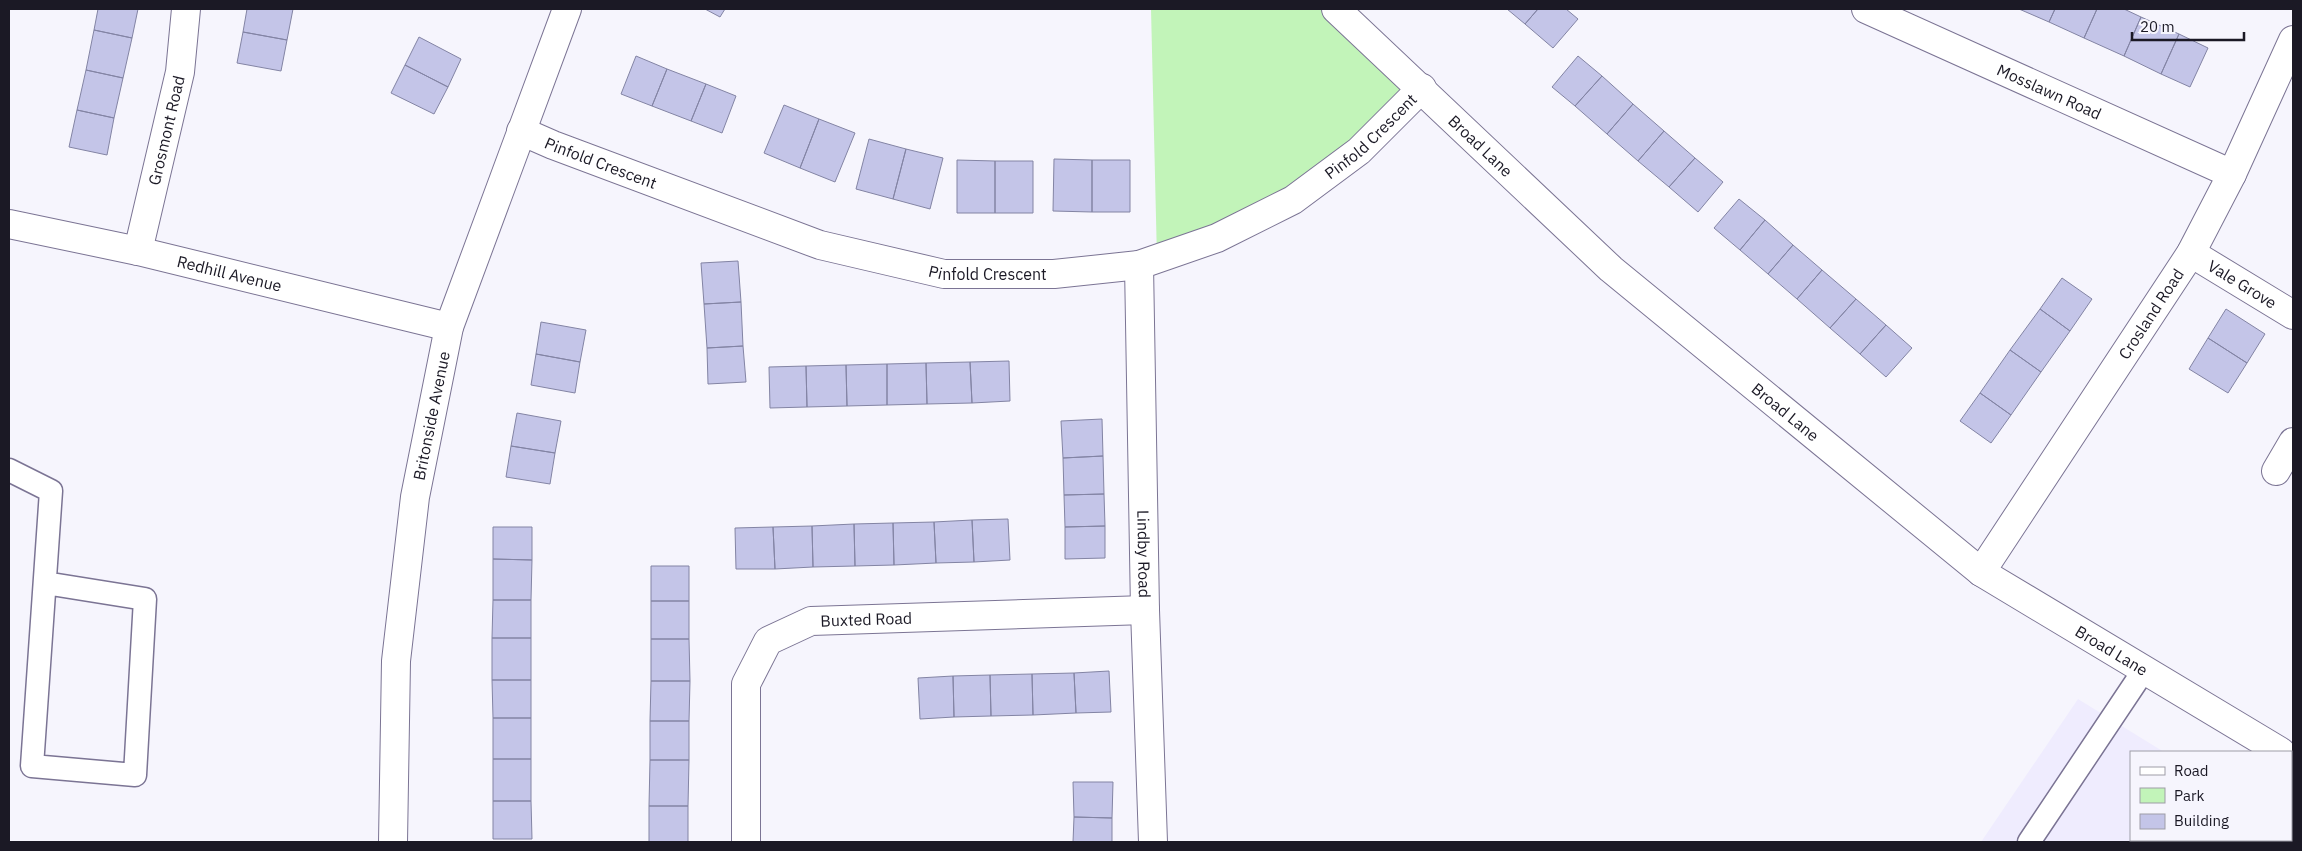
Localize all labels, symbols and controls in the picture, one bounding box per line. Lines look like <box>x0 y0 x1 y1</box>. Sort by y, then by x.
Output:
scale bar <box>2132 10 2244 42</box>
text: 20 m <box>2140 17 2175 36</box>
street label: Mosslawn Road <box>1994 59 2105 124</box>
street label: Grosmont Road <box>144 74 189 187</box>
street label: Pinfold Crescent <box>1320 89 1421 183</box>
street label: Broad Lane <box>1444 111 1517 181</box>
street label: Pinfold Crescent <box>542 133 660 193</box>
street label: Redhill Avenue <box>175 251 284 296</box>
street label: Vale Grove <box>2204 256 2281 313</box>
street label: Pinfold Crescent <box>927 261 1047 284</box>
street label: Crosland Road <box>2114 265 2188 363</box>
street label: Britonside Avenue <box>409 349 454 482</box>
street label: Broad Lane <box>1748 378 1823 446</box>
street label: Lindby Road <box>1133 510 1155 598</box>
street label: Buxted Road <box>820 608 913 631</box>
street label: Broad Lane <box>2072 621 2152 680</box>
legend <box>2130 751 2292 841</box>
text: Road <box>2174 761 2209 780</box>
text: Park <box>2174 786 2204 805</box>
text: Building <box>2174 811 2229 830</box>

